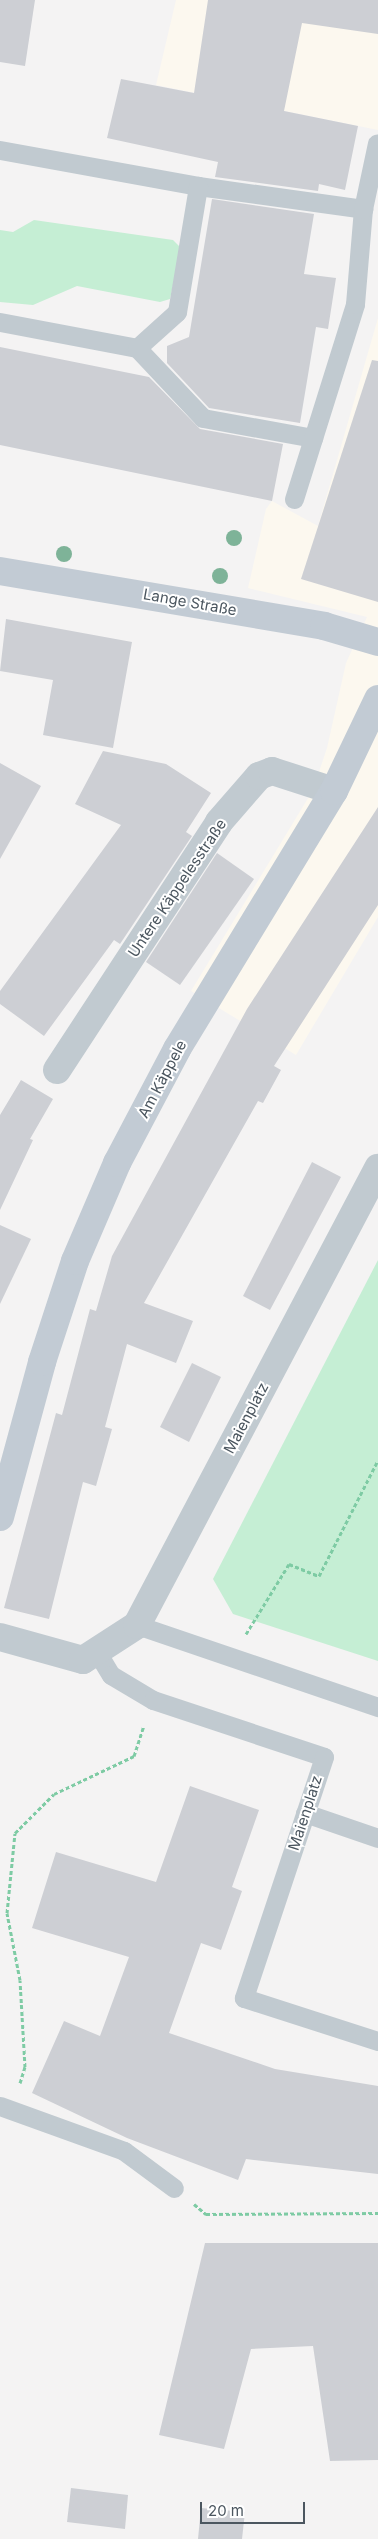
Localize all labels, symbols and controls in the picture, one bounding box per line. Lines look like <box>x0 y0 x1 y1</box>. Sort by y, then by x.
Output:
street label: Lange Straße <box>142 585 238 619</box>
street label: Untere Käppelesstraße <box>124 816 230 960</box>
street label: Am Käppele <box>134 1037 190 1121</box>
street label: Maienplatz <box>220 1379 272 1457</box>
street label: Maienplatz <box>284 1773 326 1853</box>
scale bar <box>203 2492 308 2524</box>
text: 20 m <box>208 2501 244 2520</box>

